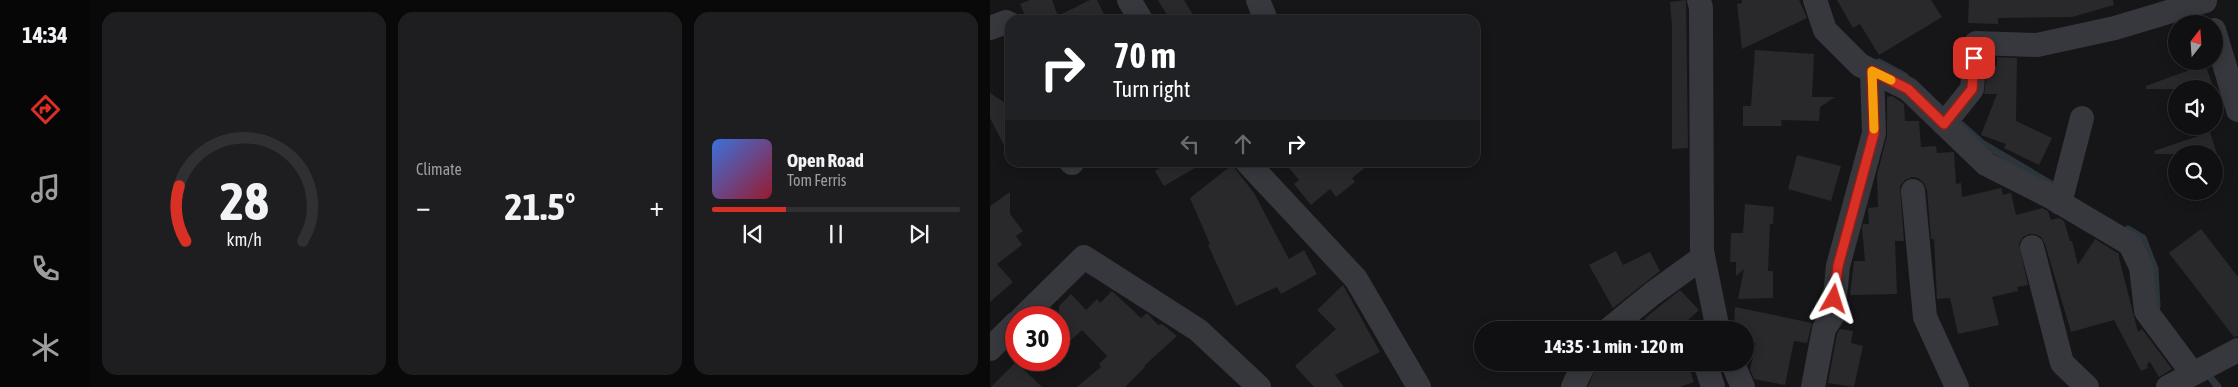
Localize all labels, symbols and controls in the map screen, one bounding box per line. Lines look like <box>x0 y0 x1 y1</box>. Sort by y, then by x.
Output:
north arrow <box>2168 15 2222 70</box>
map controls <box>2168 15 2223 200</box>
text: 14:34 <box>22 22 68 48</box>
icon: right <box>1030 35 1095 100</box>
text: 70 m <box>1113 35 1176 75</box>
pin <box>1953 37 1995 79</box>
icon: arrive <box>1960 44 1988 72</box>
text: Turn right <box>1113 76 1190 102</box>
button: sound <box>2168 80 2223 135</box>
icon: directions <box>28 92 63 127</box>
icon: left <box>1176 130 1204 158</box>
icon: ahead <box>1229 130 1257 158</box>
icon: right <box>1282 130 1310 158</box>
button: search <box>2168 145 2223 200</box>
text: Open Road <box>787 149 864 171</box>
text: Climate <box>416 160 462 178</box>
icon: music <box>28 171 63 206</box>
text: 28 <box>220 171 268 231</box>
text: Tom Ferris <box>787 171 846 189</box>
text: 21.5° <box>505 185 575 228</box>
text: − <box>416 190 431 222</box>
text: + <box>649 190 664 222</box>
icon: previous <box>739 220 767 248</box>
icon: pause <box>822 220 850 248</box>
icon: next <box>905 220 933 248</box>
text: km/h <box>226 229 262 250</box>
icon: phone <box>28 251 63 286</box>
position arrow <box>1807 272 1859 324</box>
speed limit sign: 30 <box>1005 306 1070 371</box>
icon: climate <box>28 330 63 365</box>
text: 14:35 · 1 min · 120 m <box>1544 335 1684 357</box>

